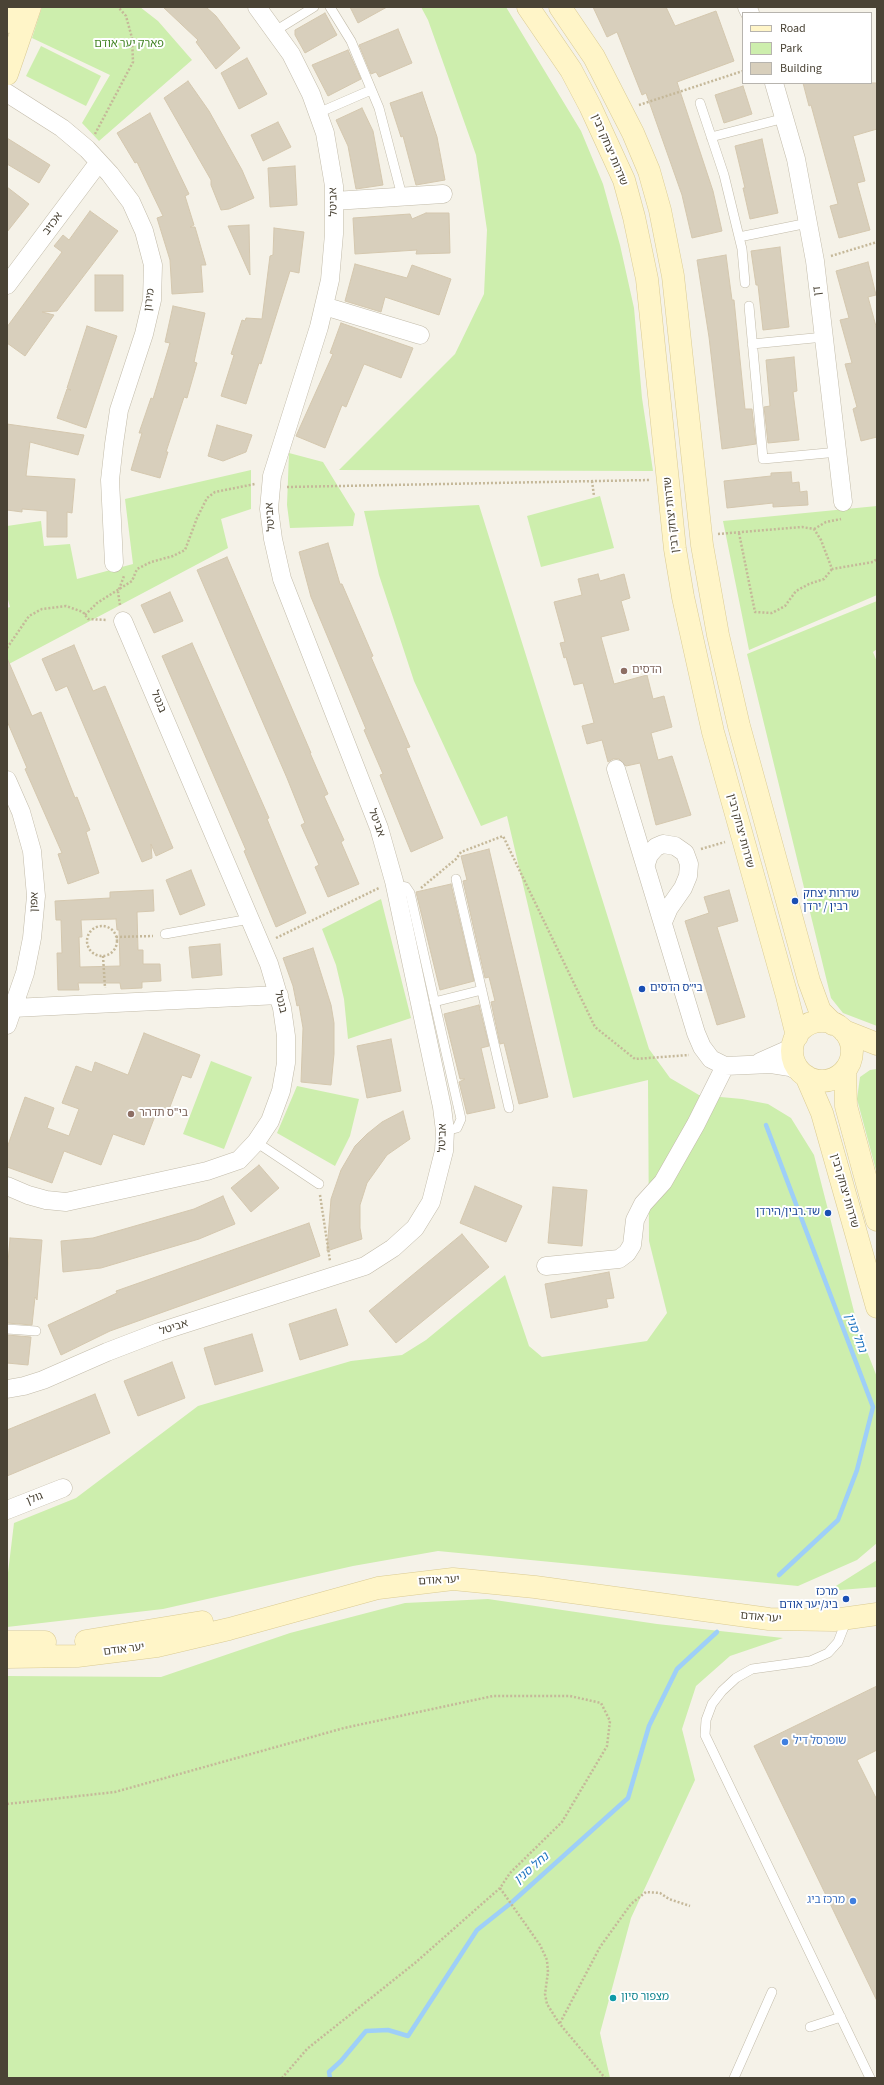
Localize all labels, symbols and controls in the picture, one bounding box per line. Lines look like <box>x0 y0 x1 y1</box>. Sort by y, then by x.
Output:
legend <box>742 12 872 84</box>
text: Road <box>780 20 806 37</box>
park label: פארק יער אודם <box>94 38 164 52</box>
text: Park <box>780 40 802 57</box>
text: Building <box>780 60 822 77</box>
street label: שדרות יצחק רבין <box>588 112 630 188</box>
street label: אביטל <box>327 187 341 217</box>
street label: אכזיב <box>40 210 66 238</box>
street label: דן <box>811 285 825 297</box>
street label: מירון <box>142 288 158 312</box>
street label: שדרות יצחק רבין <box>661 476 683 554</box>
street label: אביטל <box>263 502 279 532</box>
place label: הדסים <box>632 664 662 678</box>
marker: הדסים <box>619 666 629 676</box>
street label: בנטל <box>147 689 169 715</box>
street label: שדרות יצחק רבין <box>724 792 756 870</box>
street label: אביטל <box>365 807 387 839</box>
place label: שדרות יצחק רבין / ירדן <box>803 888 859 914</box>
street label: אפון <box>28 892 42 912</box>
marker: שדרות יצחק רבין / ירדן <box>790 896 800 906</box>
place label: בי״ס הדסים <box>650 982 703 996</box>
marker: בי״ס הדסים <box>637 984 647 994</box>
street label: בנטל <box>271 989 289 1015</box>
place label: בי"ס תדהר <box>139 1107 188 1121</box>
marker: בי"ס תדהר <box>126 1109 136 1119</box>
street label: אביטל <box>436 1123 450 1153</box>
street label: שדרות יצחק רבין <box>827 1152 861 1230</box>
place label: שד.רבין/הירדן <box>756 1206 820 1220</box>
marker: שד.רבין/הירדן <box>823 1208 833 1218</box>
water label: נחל סנין <box>841 1311 869 1355</box>
street label: אביטל <box>158 1317 190 1339</box>
street label: גולן <box>25 1490 45 1508</box>
street label: יער אודם <box>418 1573 460 1589</box>
place label: מרכז ביג/יער אודם <box>779 1586 838 1612</box>
marker: מרכז ביג/יער אודם <box>841 1594 851 1604</box>
street label: יער אודם <box>740 1610 782 1626</box>
street label: יער אודם <box>103 1641 145 1659</box>
place label: שופרסל דיל <box>793 1735 846 1749</box>
marker: שופרסל דיל <box>780 1737 790 1747</box>
water label: נחל סנין <box>512 1850 552 1888</box>
place label: מרכז ביג <box>807 1894 845 1908</box>
marker: מרכז ביג <box>848 1896 858 1906</box>
place label: מצפור סיון <box>621 1991 669 2005</box>
marker: מצפור סיון <box>608 1993 618 2003</box>

